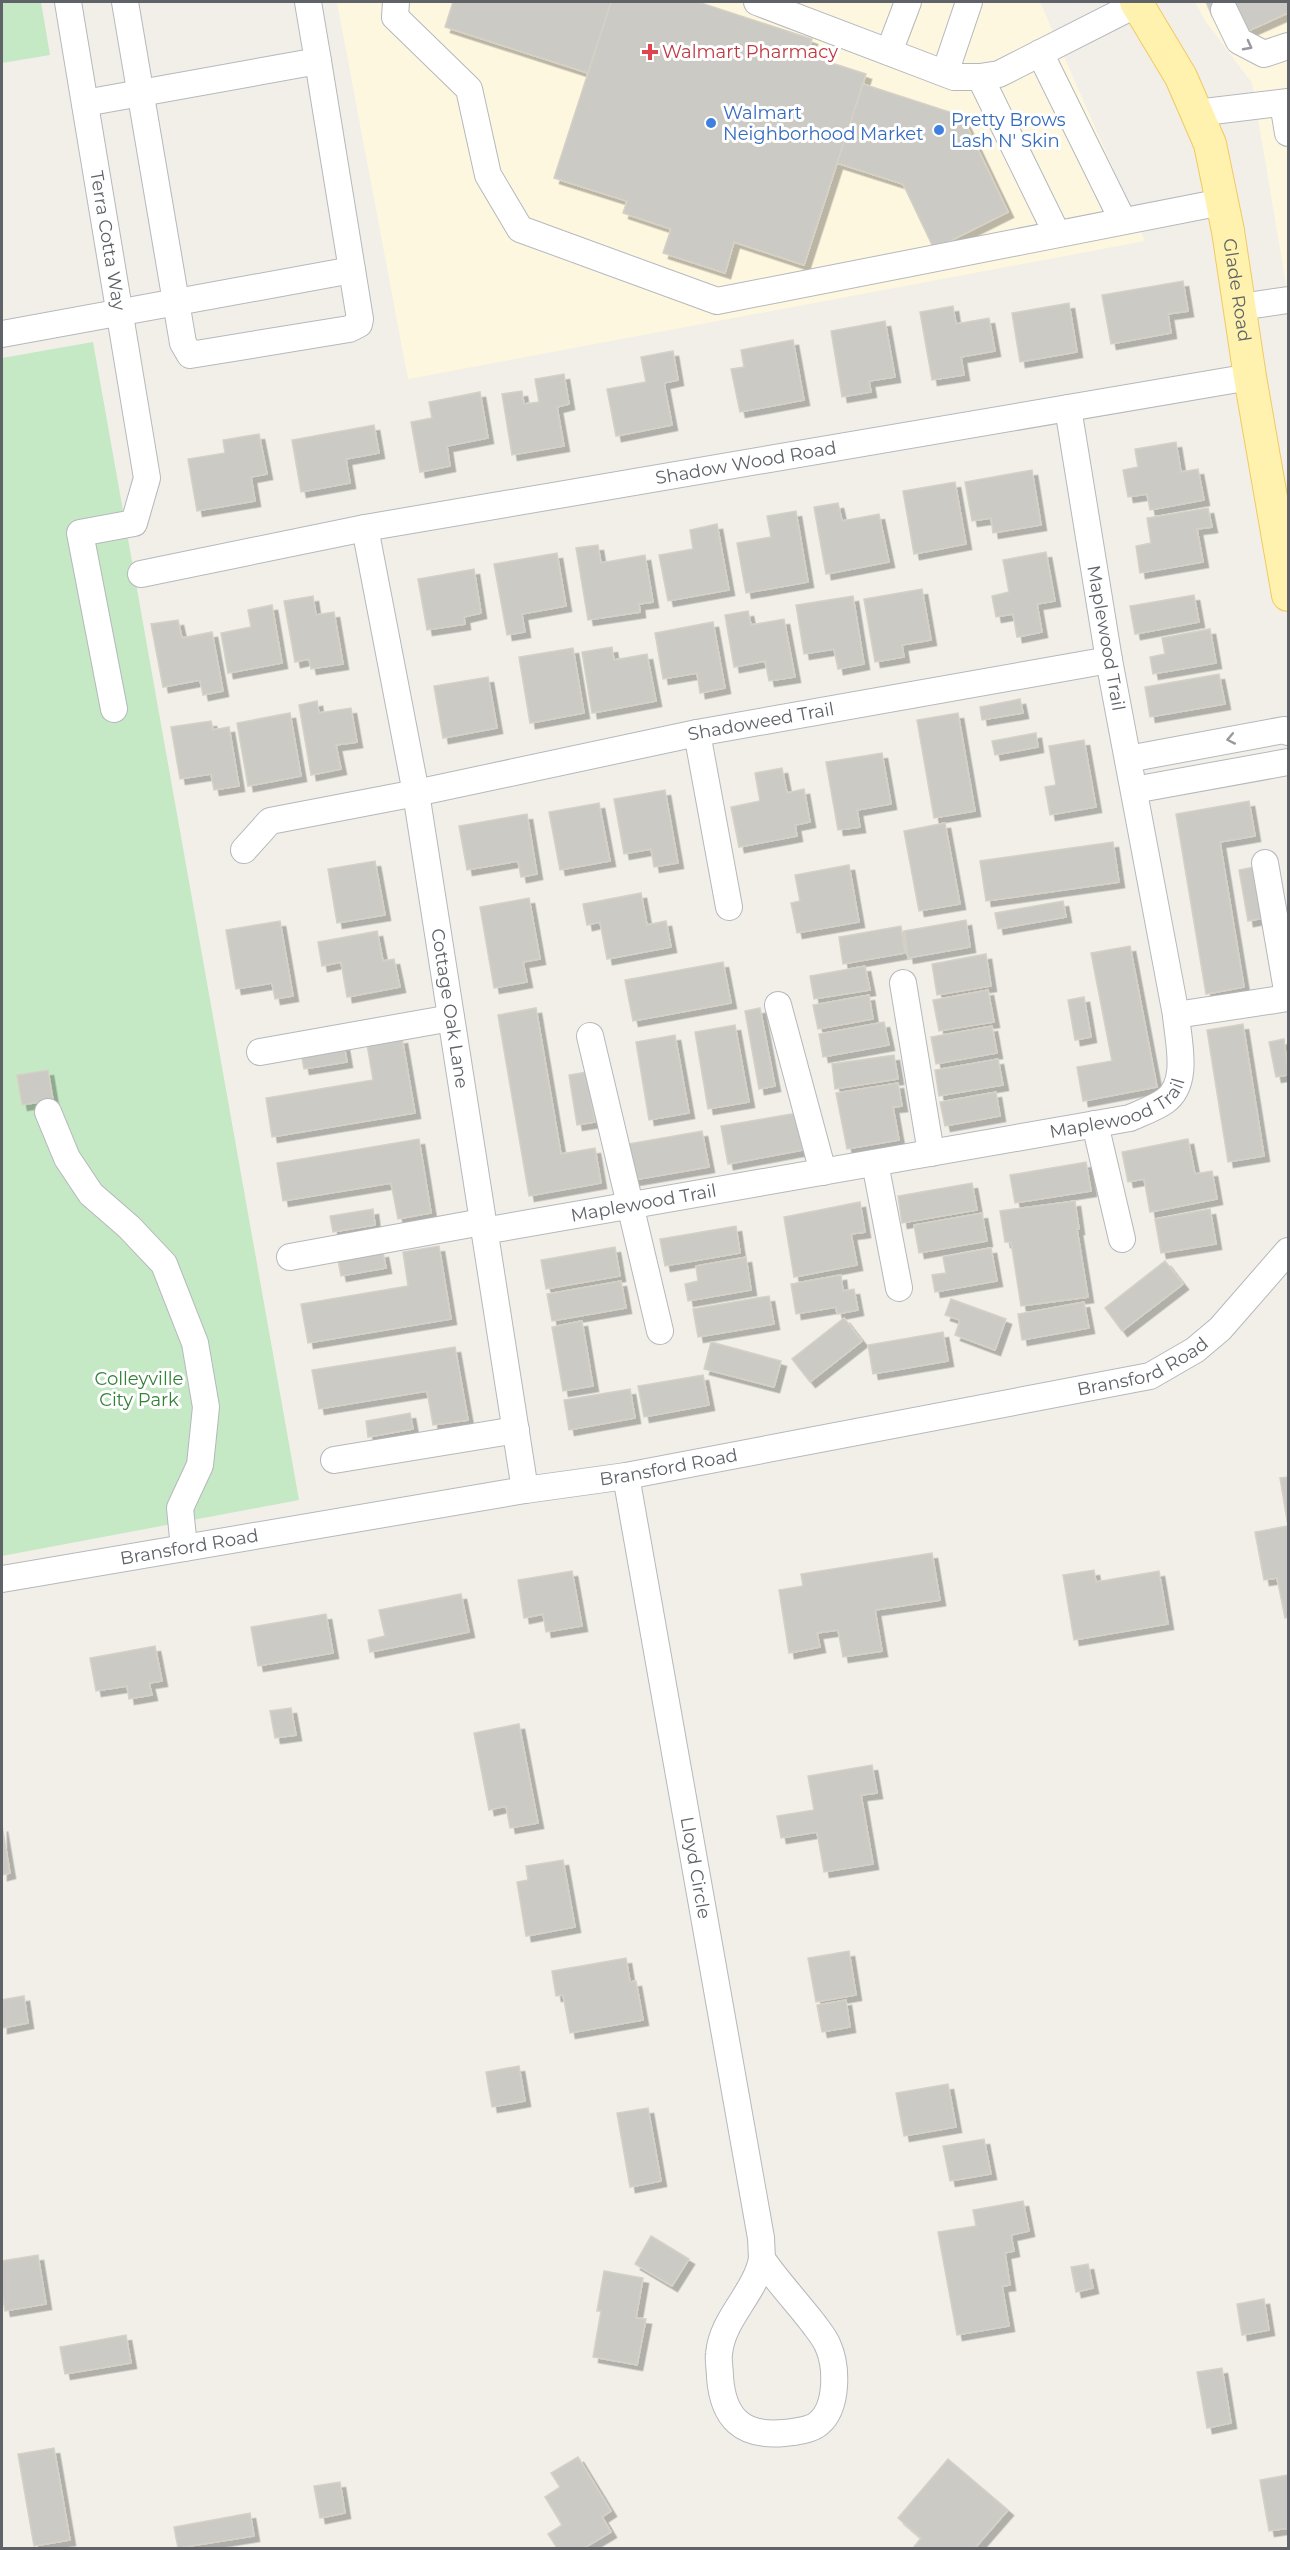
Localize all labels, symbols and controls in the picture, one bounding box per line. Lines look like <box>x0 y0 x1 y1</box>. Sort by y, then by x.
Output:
one-way arrow <box>1242 38 1253 50</box>
place label: Walmart Pharmacy <box>662 41 838 63</box>
marker: Walmart Pharmacy <box>643 45 657 59</box>
place label: Walmart Neighborhood Market <box>723 102 924 145</box>
place label: Pretty Brows Lash N' Skin <box>951 109 1066 152</box>
marker: Walmart Neighborhood Market <box>704 116 718 130</box>
marker: Pretty Brows Lash N' Skin <box>932 123 946 137</box>
street label: Terra Cotta Way <box>85 169 130 312</box>
street label: Glade Road <box>1218 237 1256 343</box>
street label: Shadow Wood Road <box>654 437 838 489</box>
street label: Maplewood Trail <box>1082 563 1130 713</box>
street label: Shadoweed Trail <box>686 698 836 746</box>
one-way arrow <box>1227 732 1237 745</box>
street label: Cottage Oak Lane <box>426 927 473 1090</box>
street label: Maplewood Trail <box>1048 1076 1190 1143</box>
street label: Maplewood Trail <box>569 1180 718 1227</box>
street label: Bransford Road <box>1075 1333 1213 1401</box>
park label: Colleyville City Park <box>95 1368 184 1411</box>
street label: Bransford Road <box>598 1444 740 1491</box>
street label: Bransford Road <box>118 1525 260 1570</box>
street label: Lloyd Circle <box>676 1815 715 1921</box>

